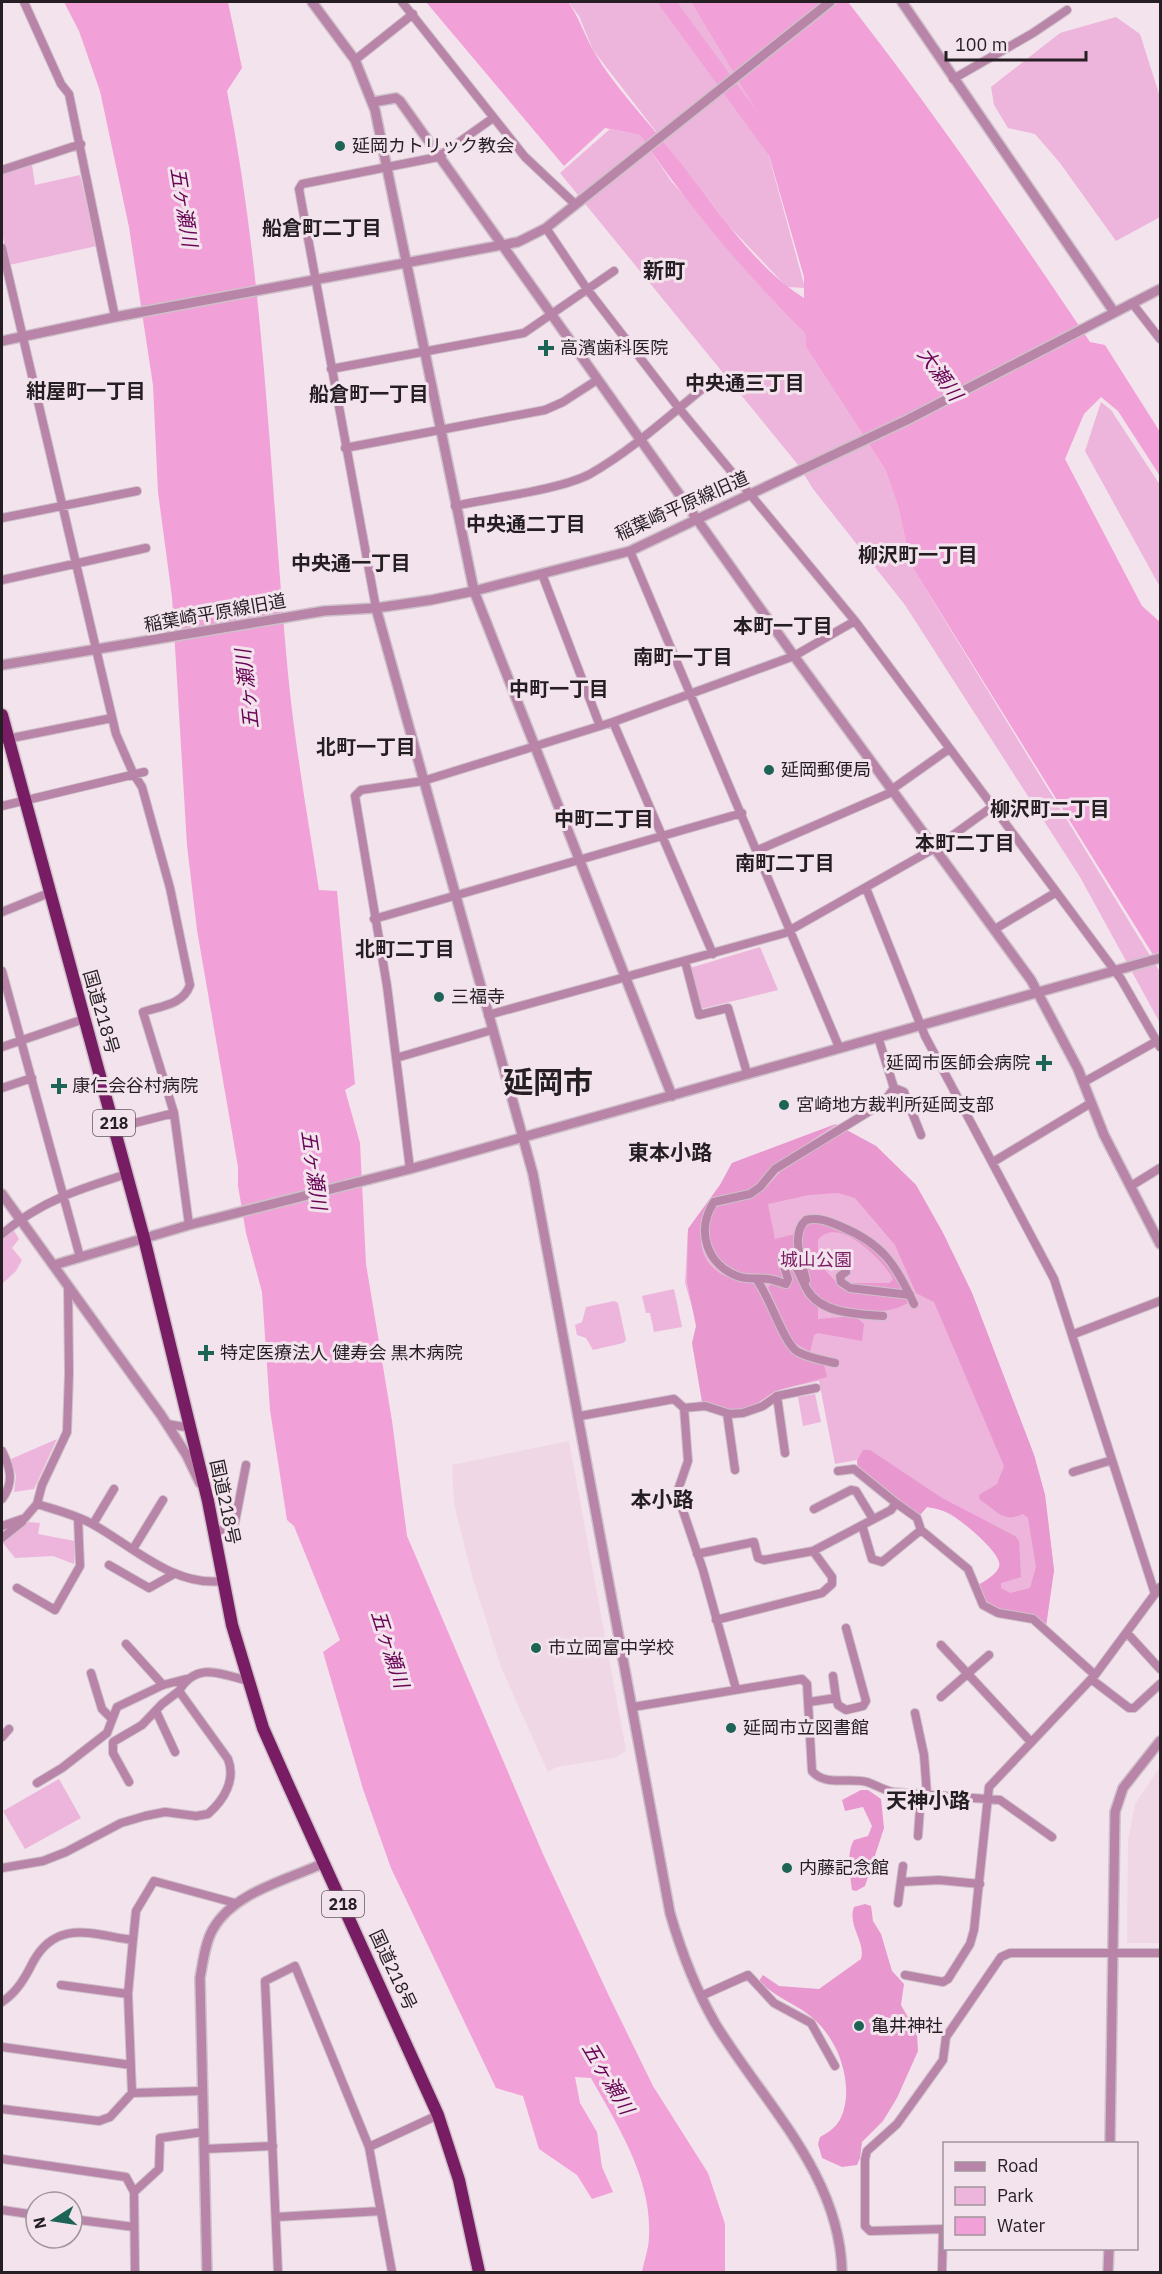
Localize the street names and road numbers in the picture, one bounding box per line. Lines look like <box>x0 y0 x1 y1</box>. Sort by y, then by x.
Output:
street label: 稲葉崎平原線旧道 <box>611 466 752 545</box>
street label: 稲葉崎平原線旧道 <box>142 589 288 636</box>
street label: 国道218号 <box>79 967 124 1057</box>
road number: 218 <box>93 1110 135 1136</box>
street label: 国道218号 <box>205 1457 246 1547</box>
road number: 218 <box>322 1891 364 1917</box>
street label: 国道218号 <box>365 1926 422 2014</box>

